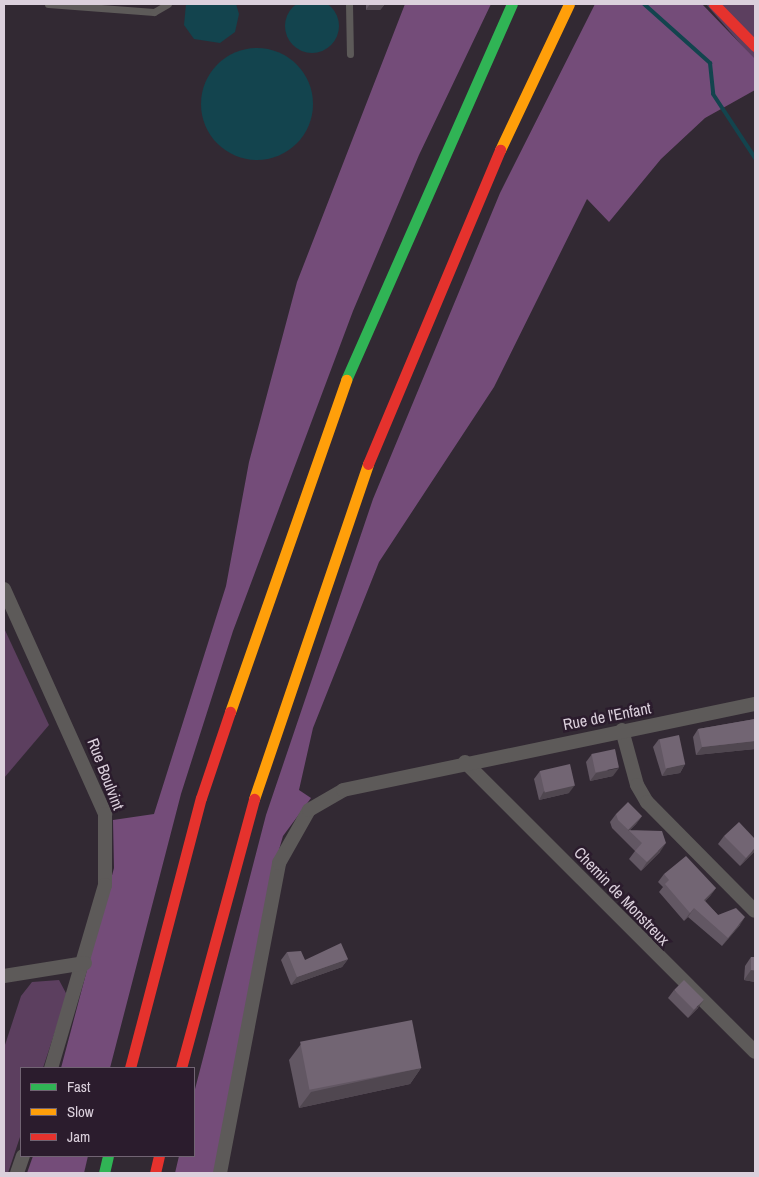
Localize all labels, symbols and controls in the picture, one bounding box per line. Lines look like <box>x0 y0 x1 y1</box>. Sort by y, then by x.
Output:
street label: Rue de l'Enfant <box>561 698 653 734</box>
street label: Rue Boulvint <box>84 735 128 813</box>
street label: Chemin de Monstreux <box>570 843 674 949</box>
legend <box>20 1067 195 1157</box>
text: Fast <box>67 1076 90 1097</box>
text: Slow <box>67 1101 94 1122</box>
text: Jam <box>67 1126 90 1147</box>

